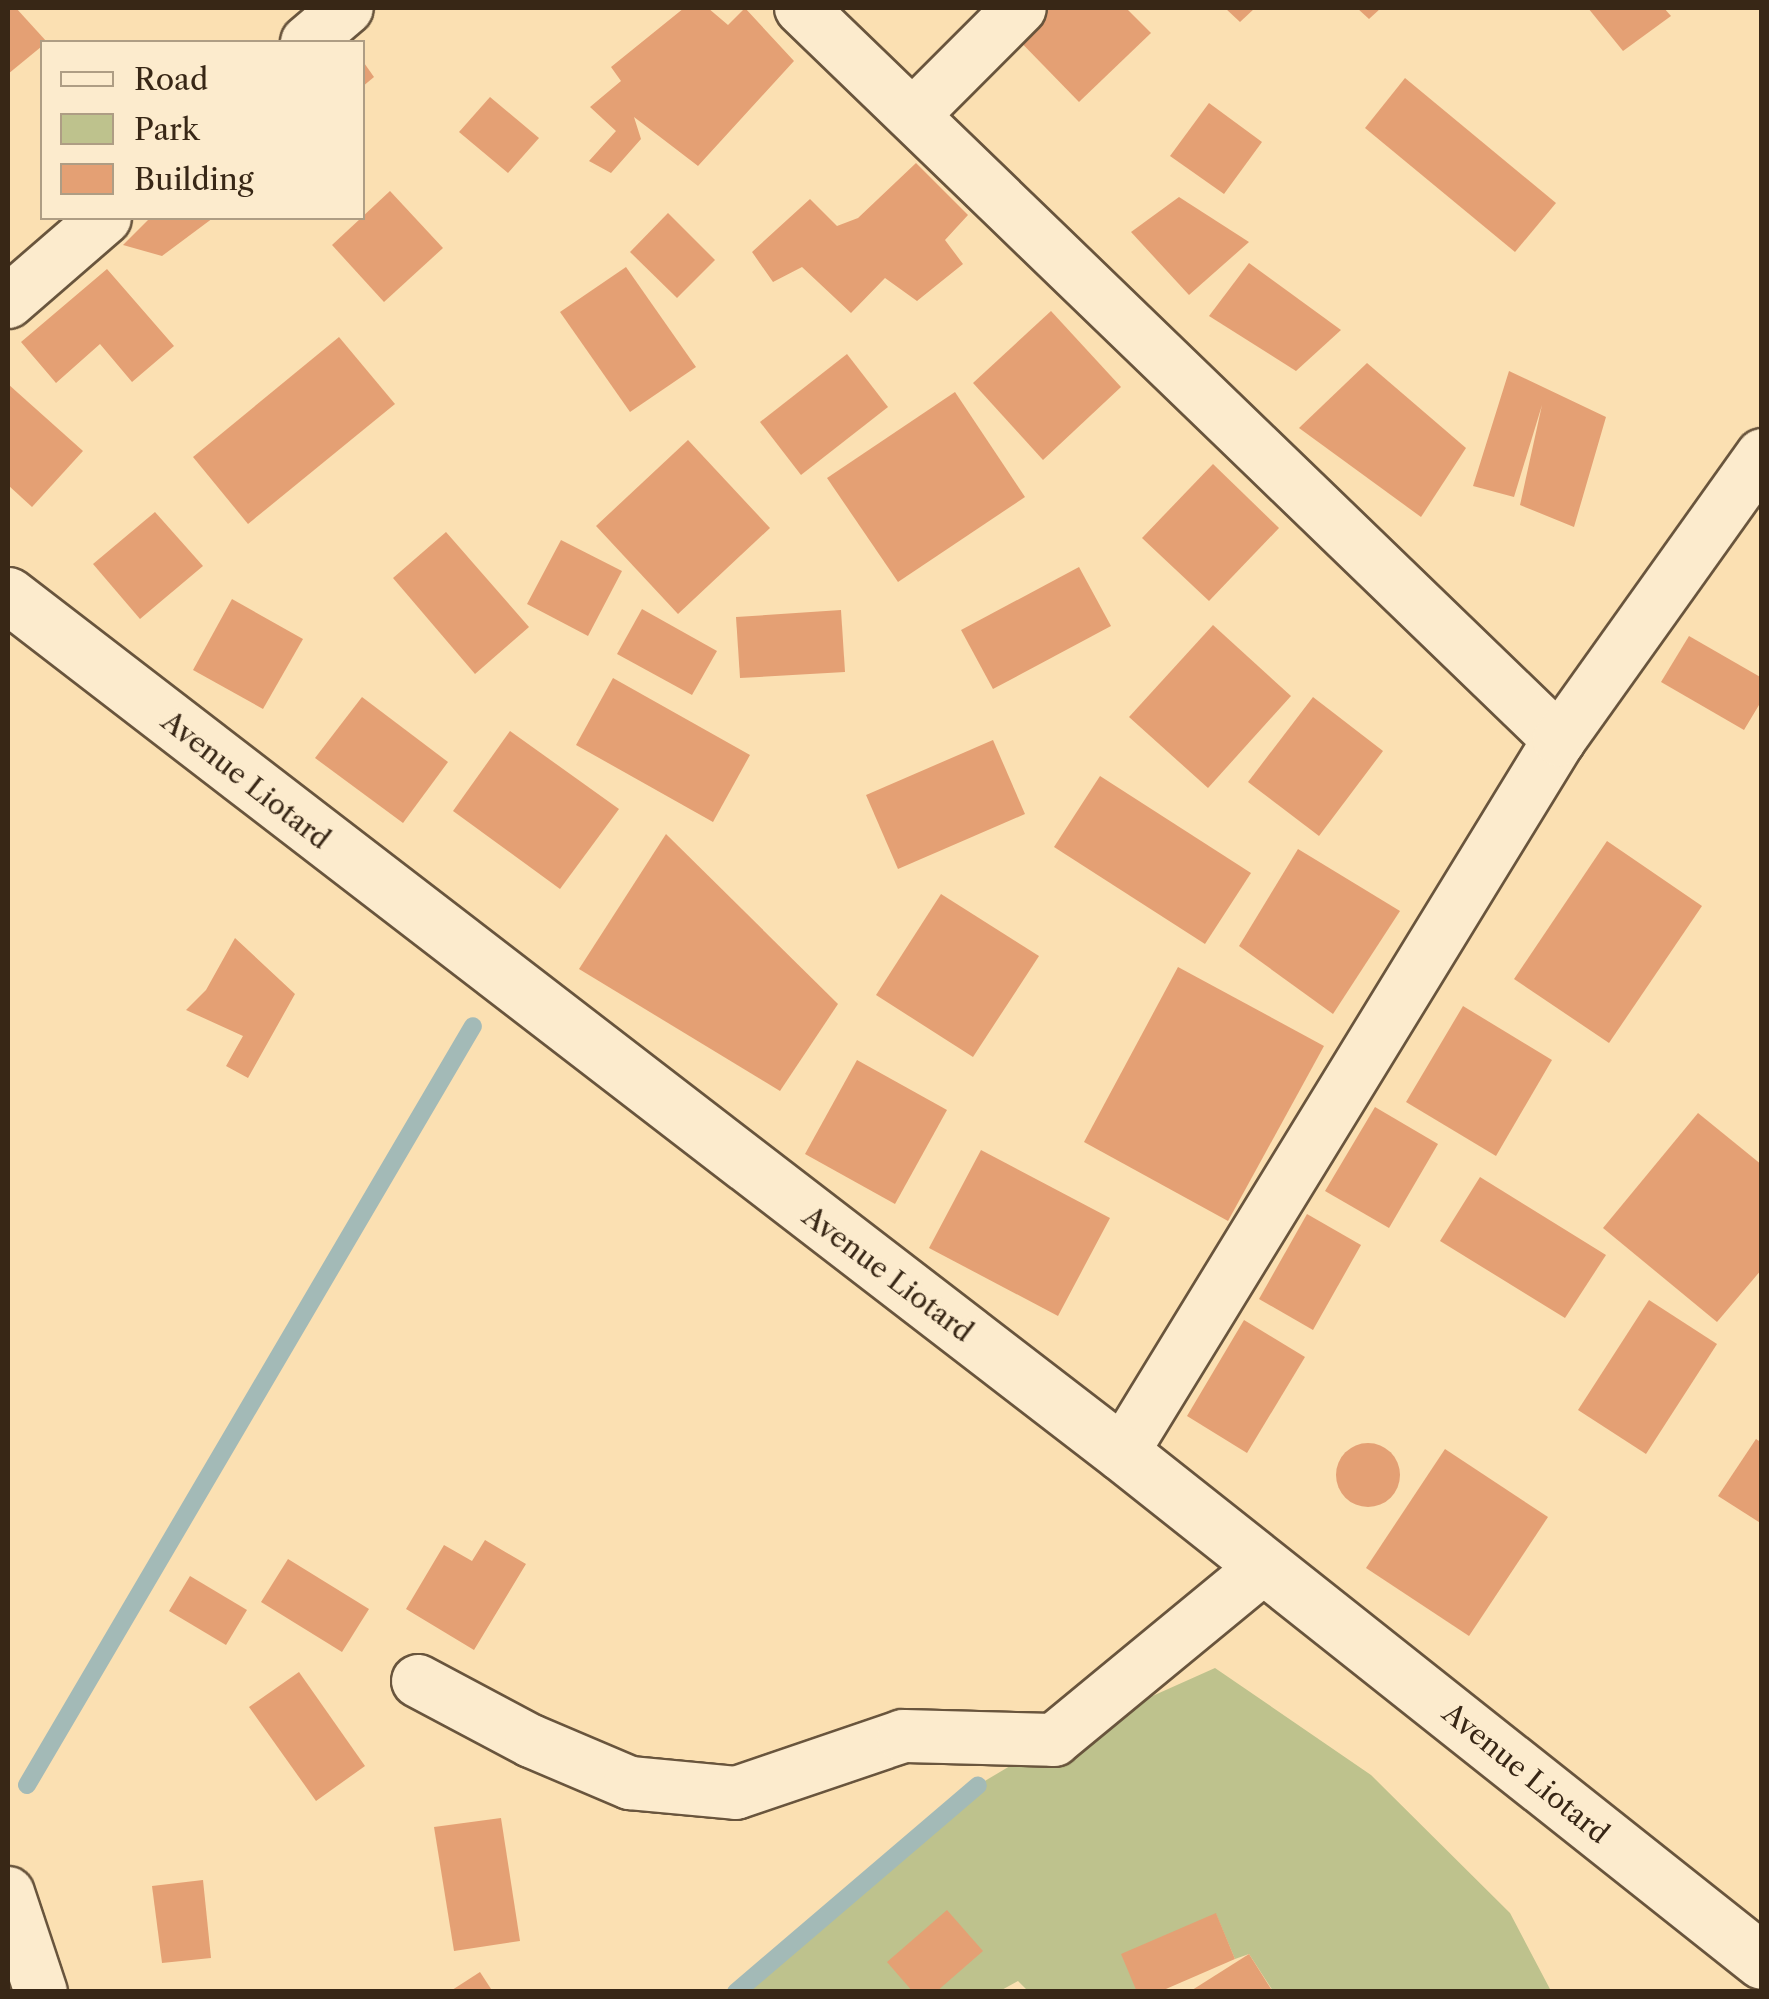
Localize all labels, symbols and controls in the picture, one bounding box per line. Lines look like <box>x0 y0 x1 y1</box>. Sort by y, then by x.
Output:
legend <box>40 40 365 220</box>
text: Road <box>134 61 208 98</box>
text: Park <box>134 111 199 148</box>
text: Building <box>134 161 254 198</box>
street label: Avenue Liotard <box>155 704 337 856</box>
street label: Avenue Liotard <box>796 1199 980 1349</box>
street label: Avenue Liotard <box>1436 1696 1616 1850</box>

